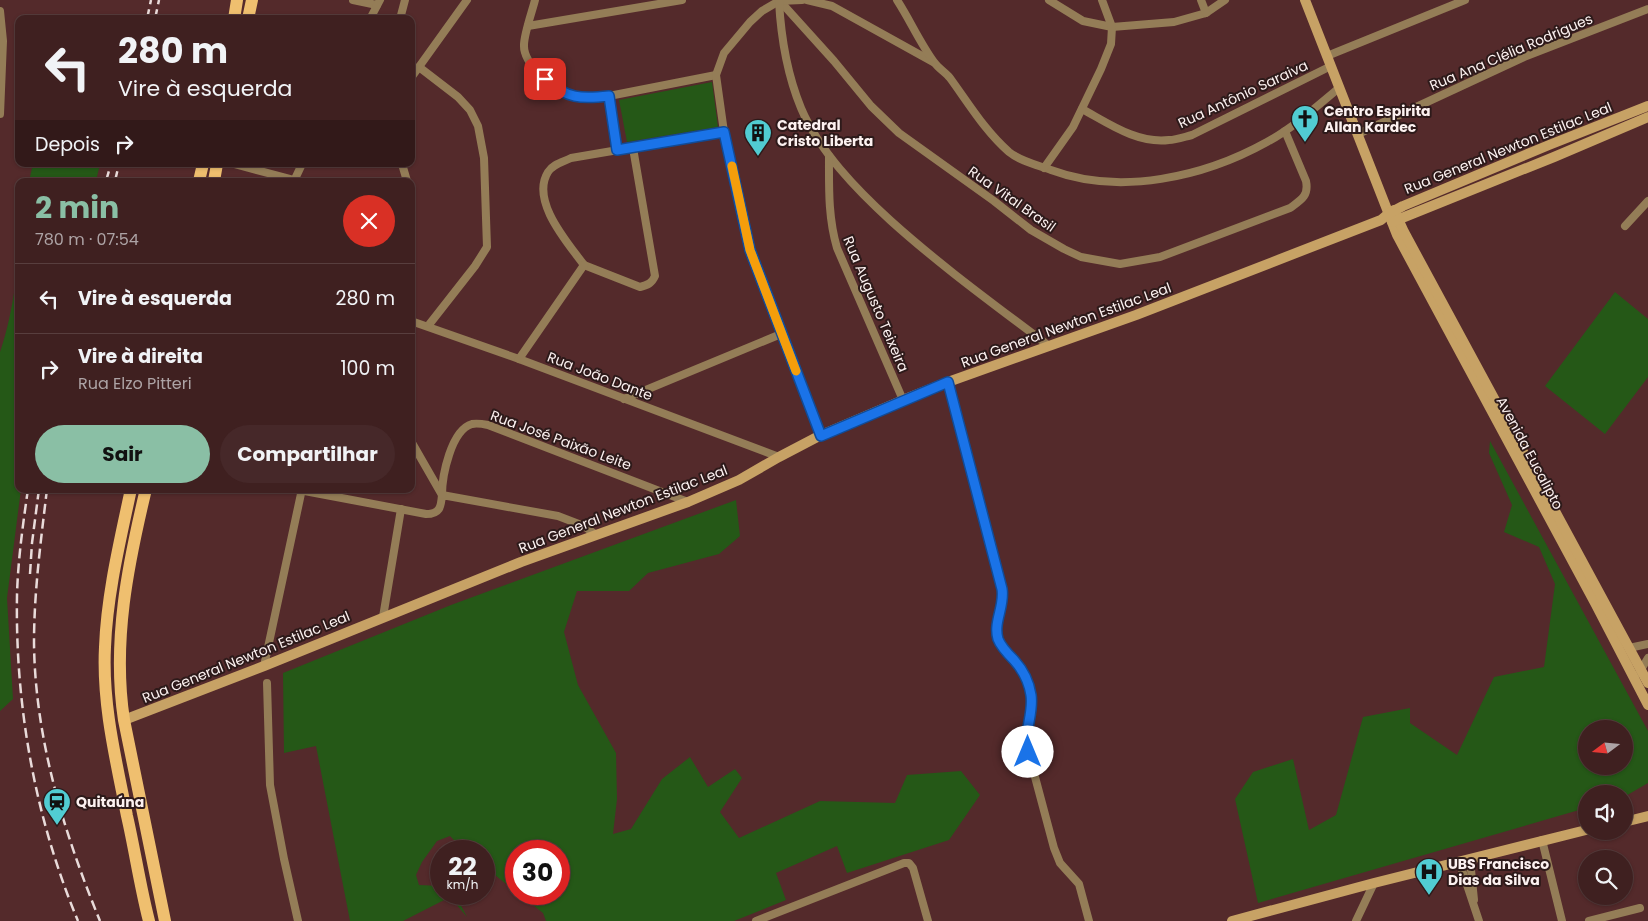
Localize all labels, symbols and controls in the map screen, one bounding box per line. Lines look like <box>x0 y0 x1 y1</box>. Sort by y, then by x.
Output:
street label: Rua Ana Clélia Rodrigues <box>1426 9 1596 95</box>
text: 280 m <box>118 26 228 75</box>
icon: left <box>35 35 100 100</box>
street label: Rua Antônio Saraiva <box>1175 55 1311 133</box>
pin <box>524 58 566 100</box>
icon: arrive <box>531 65 559 93</box>
text: Vire à esquerda <box>118 73 292 104</box>
street label: Rua General Newton Estilac Leal <box>1401 97 1615 199</box>
place label: Centro Espirita Allan Kardec <box>1324 101 1431 137</box>
church icon: Centro Espirita Allan Kardec <box>1290 104 1320 143</box>
place label: Catedral Cristo Liberta <box>777 115 873 151</box>
building icon: Catedral Cristo Liberta <box>743 118 773 157</box>
icon: right <box>110 130 138 158</box>
text: Depois <box>35 131 100 158</box>
street label: Rua Vital Brasil <box>964 161 1060 237</box>
text: 2 min <box>35 186 119 229</box>
button: close <box>343 195 395 247</box>
text: 780 m · 07:54 <box>35 228 139 251</box>
street label: Rua Augusto Teixeira <box>838 233 914 375</box>
street label: Rua General Newton Estilac Leal <box>958 278 1174 372</box>
icon: left <box>35 285 63 313</box>
text: Vire à esquerda <box>78 285 232 312</box>
text: 280 m <box>336 285 395 312</box>
text: Vire à direita <box>78 343 203 370</box>
street label: Rua João Dante <box>544 347 656 405</box>
icon: right <box>35 355 63 383</box>
text: 100 m <box>340 355 395 382</box>
text: Rua Elzo Pitteri <box>78 372 192 395</box>
street label: Avenida Eucalipto <box>1492 393 1568 513</box>
street label: Rua José Paixão Leite <box>488 405 635 475</box>
button: Sair <box>35 425 210 483</box>
button: Compartilhar <box>220 425 395 483</box>
street label: Rua General Newton Estilac Leal <box>516 460 730 558</box>
street label: Rua General Newton Estilac Leal <box>139 606 353 708</box>
north arrow <box>1578 720 1632 775</box>
map controls <box>1578 720 1633 905</box>
position arrow <box>1001 725 1053 777</box>
button: sound <box>1578 785 1633 840</box>
station icon: Quitaúna <box>42 787 72 826</box>
place label: Quitaúna <box>76 792 144 812</box>
speed limit sign: 30 <box>505 840 570 905</box>
text: 22 <box>448 849 477 884</box>
button: search <box>1578 850 1633 905</box>
place label: UBS Francisco Dias da Silva <box>1448 854 1549 890</box>
hospital icon: UBS Francisco Dias da Silva <box>1414 857 1444 896</box>
text: km/h <box>447 876 478 893</box>

